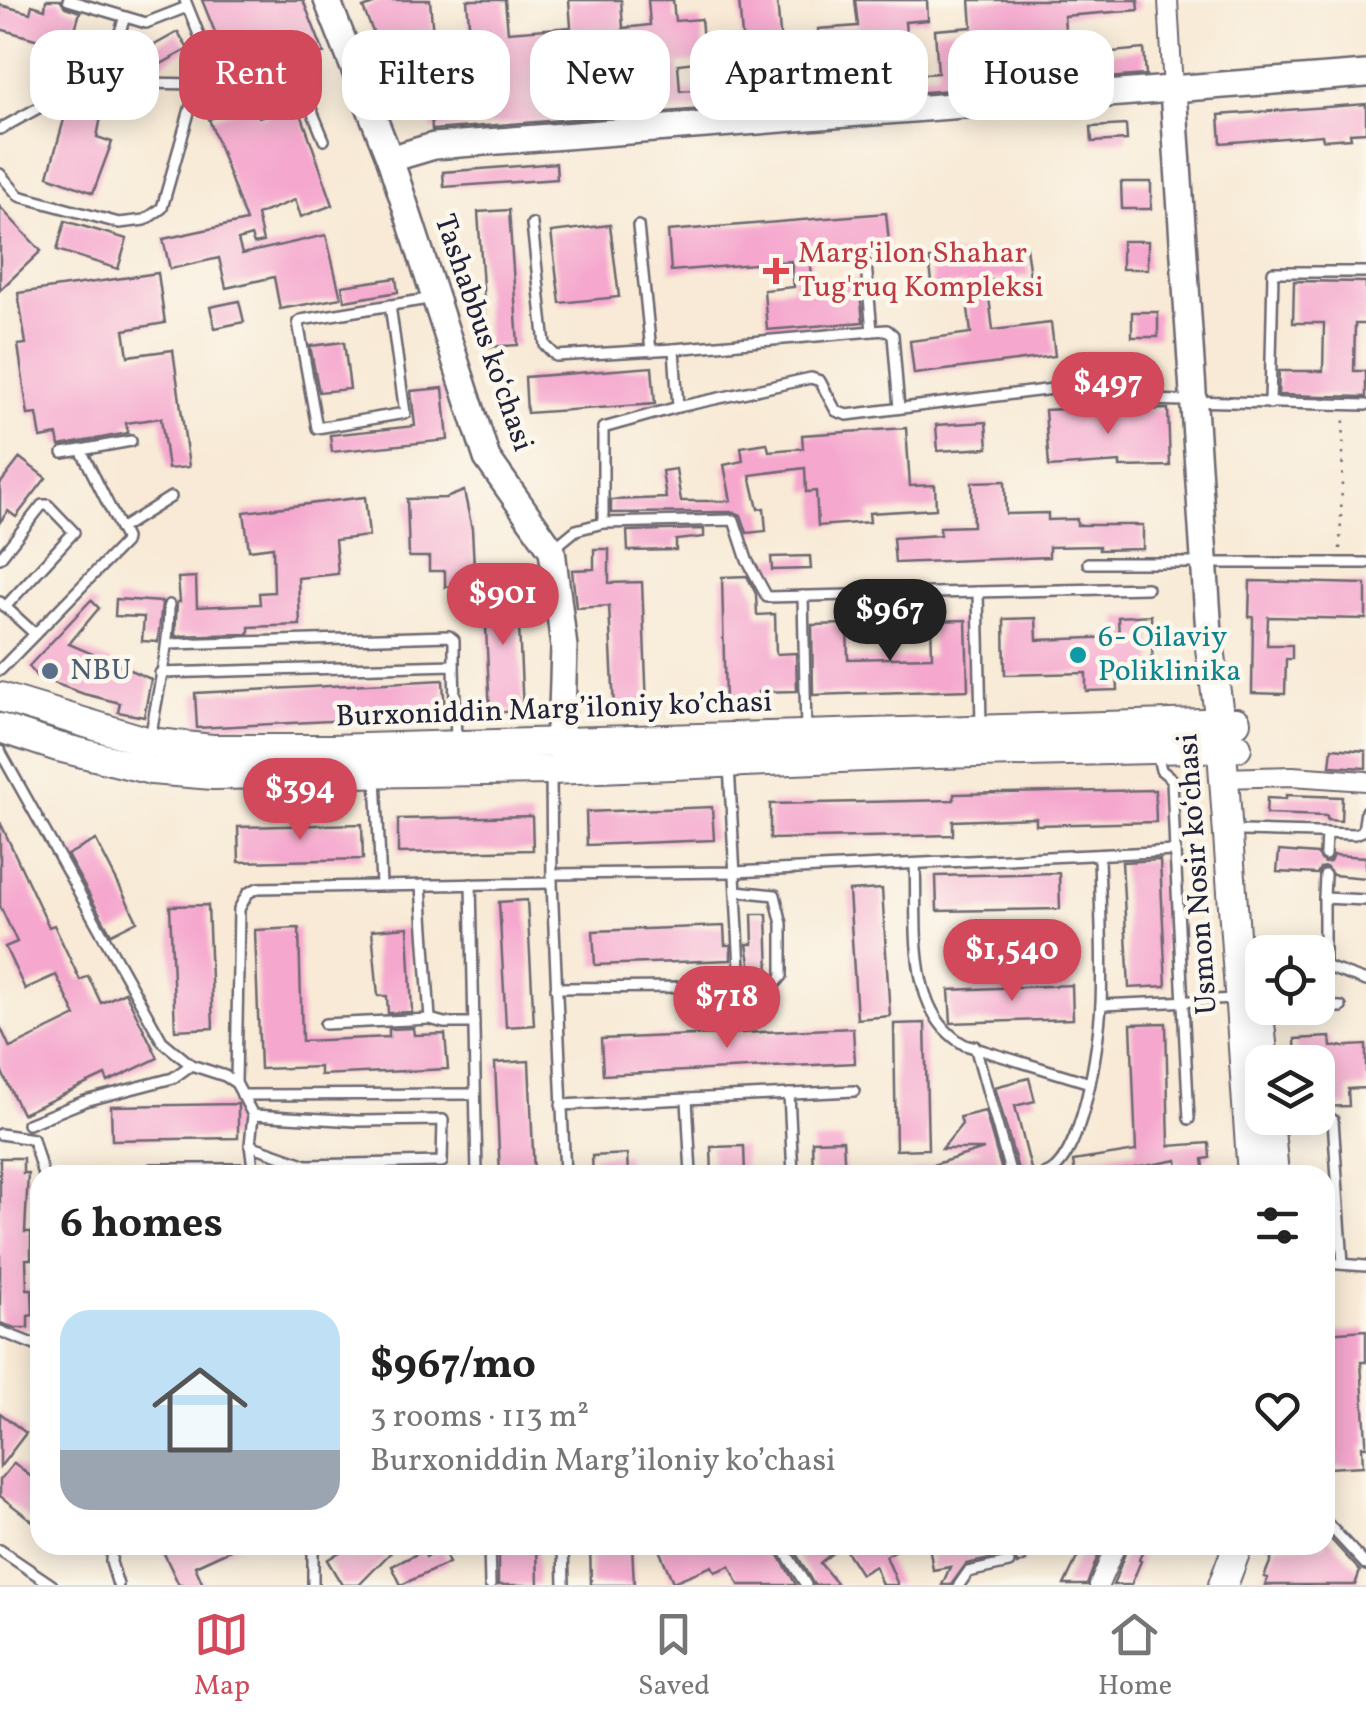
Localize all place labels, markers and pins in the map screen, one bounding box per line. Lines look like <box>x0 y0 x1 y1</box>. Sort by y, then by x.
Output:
place label: Marg'ilon Shahar Tug'ruq Kompleksi <box>798 233 1044 309</box>
marker: Marg'ilon Shahar Tug'ruq Kompleksi <box>763 258 789 284</box>
pin: $497 <box>1049 352 1167 437</box>
pin: $901 <box>444 563 562 648</box>
pin: $967 <box>831 579 949 664</box>
place label: 6- Oilaviy Poliklinika <box>1098 617 1241 693</box>
marker: 6- Oilaviy Poliklinika <box>1067 644 1089 666</box>
place label: NBU <box>70 650 131 692</box>
marker: NBU <box>39 660 61 682</box>
pin: $394 <box>241 758 359 843</box>
pin: $1,540 <box>931 919 1093 1004</box>
pin: $718 <box>668 966 786 1051</box>

